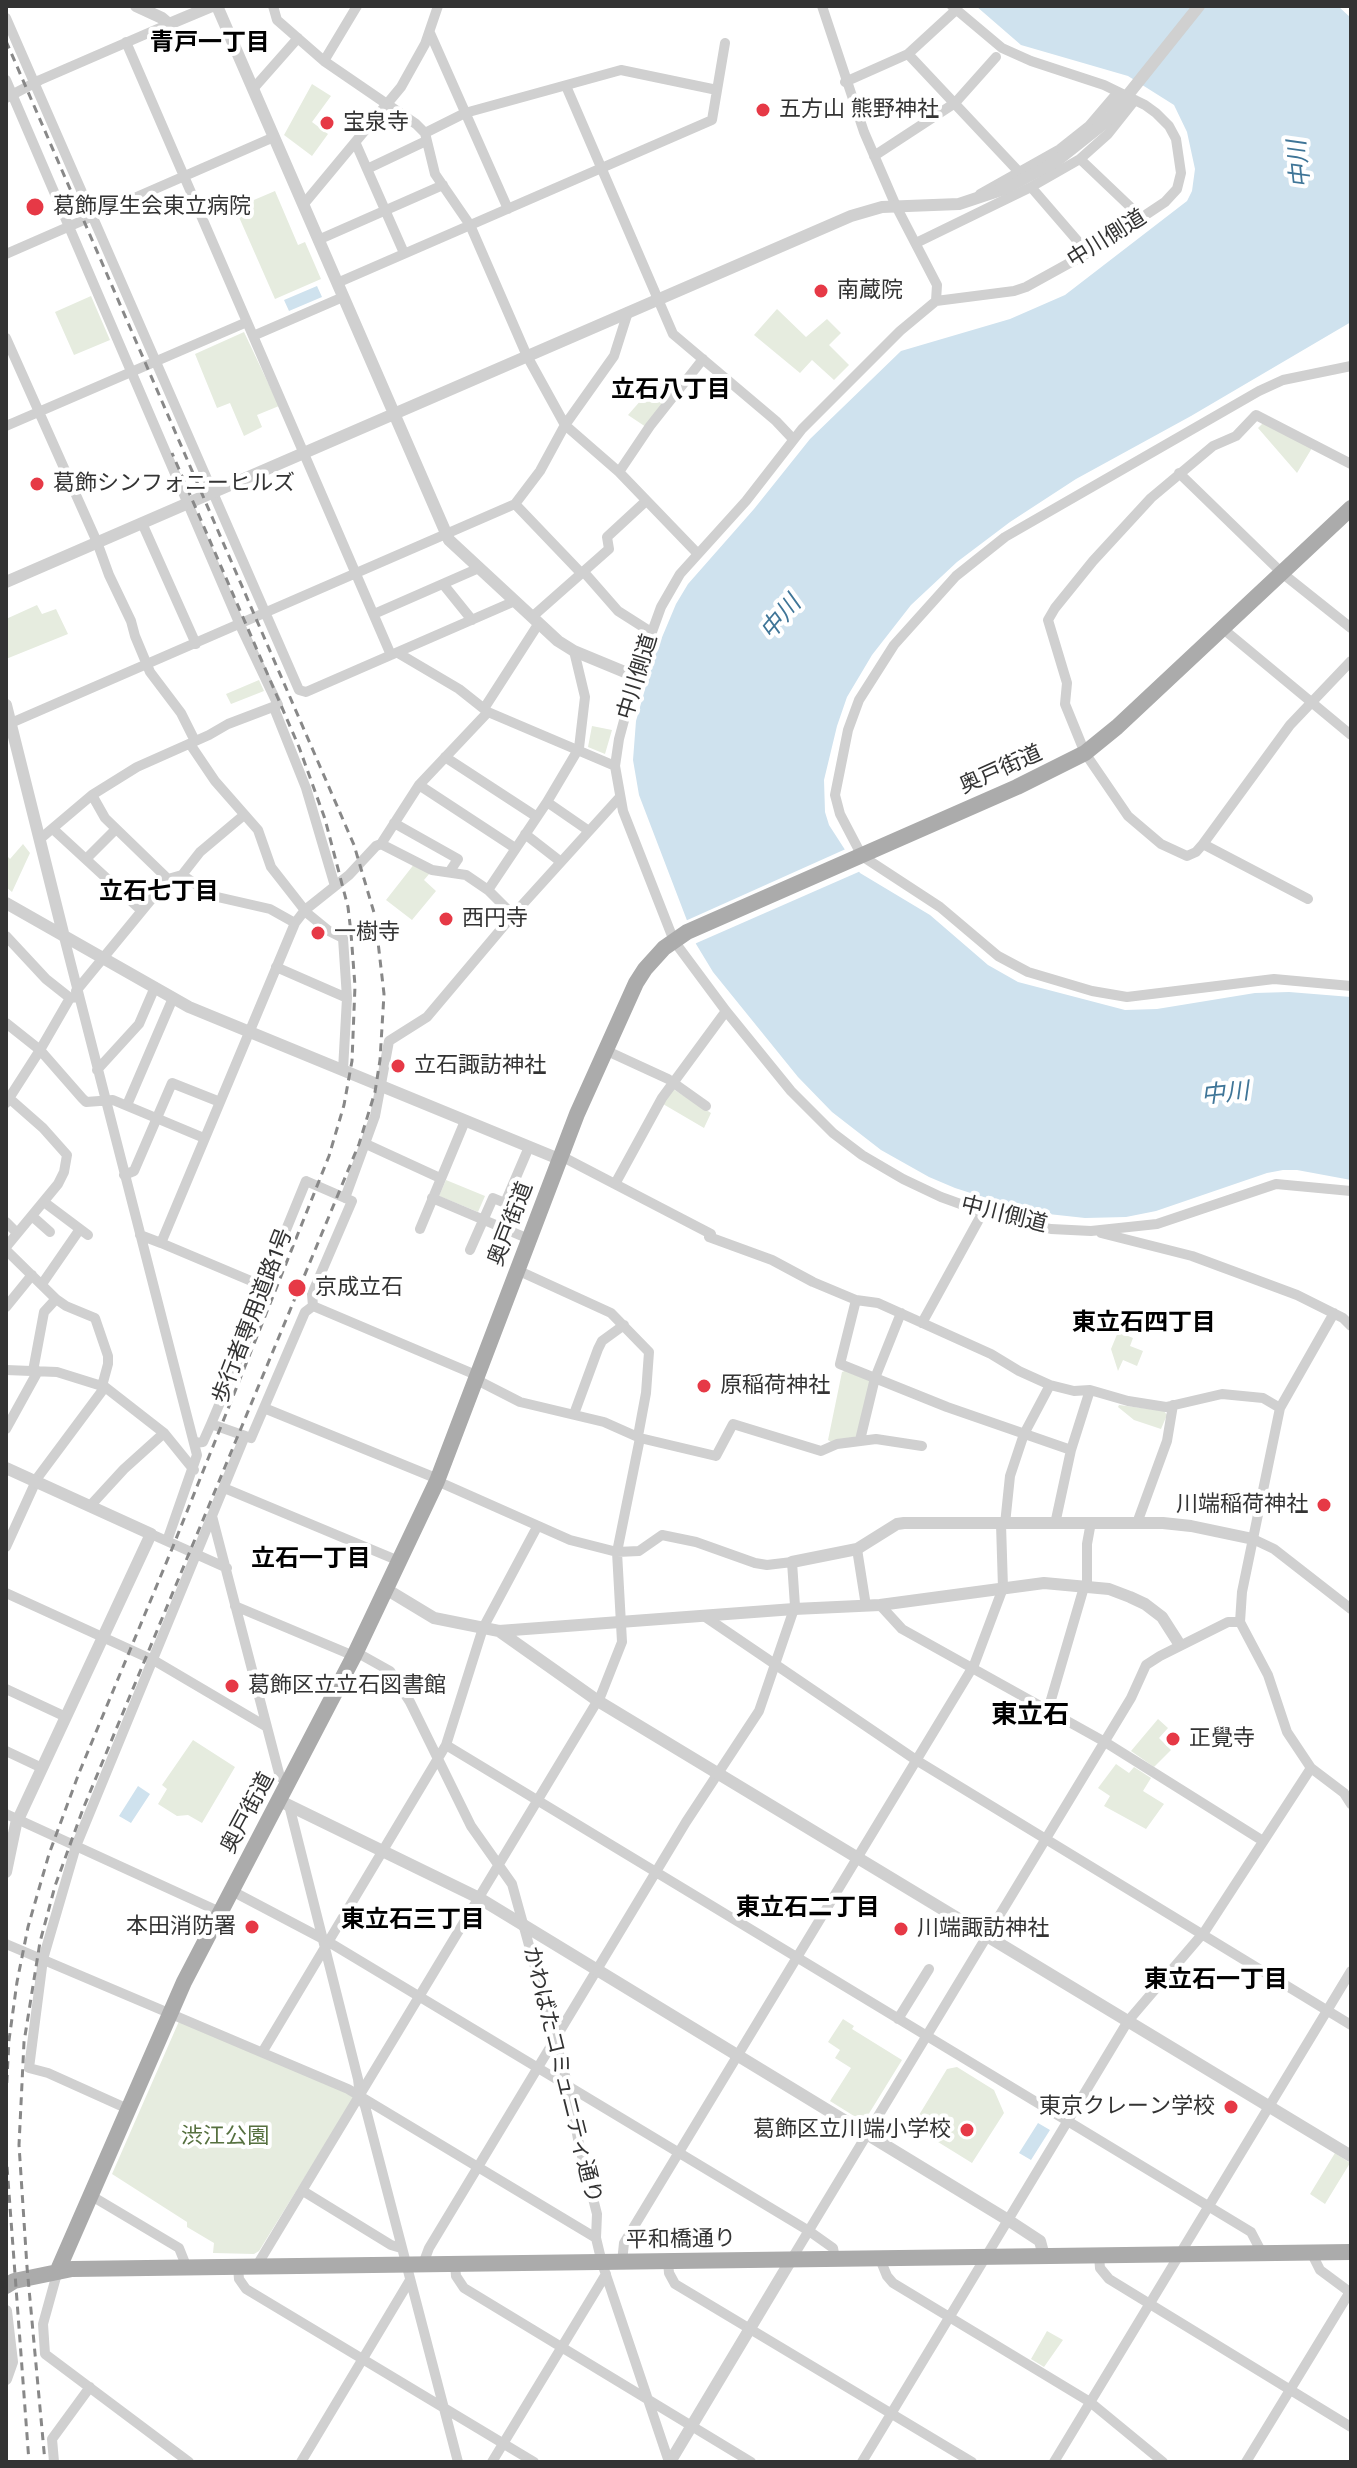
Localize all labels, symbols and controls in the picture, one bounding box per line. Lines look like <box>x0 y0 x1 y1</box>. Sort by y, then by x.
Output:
district label: 青戸一丁目 <box>150 29 270 57</box>
place label: 五方山 熊野神社 <box>779 97 939 123</box>
marker: 五方山 熊野神社 <box>754 101 772 119</box>
place label: 宝泉寺 <box>343 110 409 136</box>
marker: 宝泉寺 <box>318 114 336 132</box>
water label: 中川 <box>1283 139 1317 189</box>
place label: 葛飾厚生会東立病院 <box>53 194 251 220</box>
marker: 葛飾厚生会東立病院 <box>24 196 46 218</box>
street label: 中川側道 <box>1063 204 1151 274</box>
place label: 南蔵院 <box>837 278 903 304</box>
marker: 南蔵院 <box>812 282 830 300</box>
district label: 立石八丁目 <box>611 376 731 404</box>
place label: 葛飾シンフォニーヒルズ <box>53 471 295 497</box>
marker: 葛飾シンフォニーヒルズ <box>28 475 46 493</box>
water label: 中川 <box>755 590 807 646</box>
street label: 中川側道 <box>613 631 663 723</box>
street label: 奥戸街道 <box>955 740 1047 800</box>
district label: 立石七丁目 <box>99 878 219 906</box>
place label: 西円寺 <box>462 906 528 932</box>
marker: 西円寺 <box>437 910 455 928</box>
place label: 一樹寺 <box>334 920 400 946</box>
marker: 一樹寺 <box>309 924 327 942</box>
place label: 立石諏訪神社 <box>414 1053 546 1079</box>
marker: 立石諏訪神社 <box>389 1057 407 1075</box>
water label: 中川 <box>1200 1077 1250 1111</box>
street label: 奥戸街道 <box>483 1178 539 1270</box>
street label: 中川側道 <box>958 1192 1050 1238</box>
street label: 歩行者専用道路1号 <box>207 1225 299 1407</box>
place label: 京成立石 <box>315 1275 403 1301</box>
marker: 京成立石 <box>286 1277 308 1299</box>
district label: 東立石四丁目 <box>1072 1309 1216 1337</box>
place label: 原稲荷神社 <box>720 1373 830 1399</box>
marker: 原稲荷神社 <box>695 1377 713 1395</box>
place label: 川端稲荷神社 <box>1176 1492 1308 1518</box>
marker: 川端稲荷神社 <box>1315 1496 1333 1514</box>
district label: 立石一丁目 <box>251 1545 371 1573</box>
place label: 葛飾区立立石図書館 <box>248 1673 446 1699</box>
marker: 葛飾区立立石図書館 <box>223 1677 241 1695</box>
district label: 東立石 <box>991 1700 1069 1732</box>
place label: 正覺寺 <box>1189 1726 1255 1752</box>
marker: 正覺寺 <box>1164 1730 1182 1748</box>
street label: 奥戸街道 <box>216 1768 280 1858</box>
district label: 東立石二丁目 <box>736 1894 880 1922</box>
district label: 東立石三丁目 <box>341 1906 485 1934</box>
place label: 本田消防署 <box>126 1914 236 1940</box>
place label: 川端諏訪神社 <box>917 1916 1049 1942</box>
marker: 本田消防署 <box>243 1918 261 1936</box>
marker: 川端諏訪神社 <box>892 1920 910 1938</box>
street label: かわばたコミュニティ通り <box>517 1944 607 2206</box>
district label: 東立石一丁目 <box>1144 1966 1288 1994</box>
place label: 東京クレーン学校 <box>1039 2094 1215 2120</box>
marker: 東京クレーン学校 <box>1222 2098 1240 2116</box>
place label: 葛飾区立川端小学校 <box>753 2117 951 2143</box>
marker: 葛飾区立川端小学校 <box>958 2121 976 2139</box>
park label: 渋江公園 <box>181 2124 269 2150</box>
street label: 平和橋通り <box>626 2226 736 2254</box>

